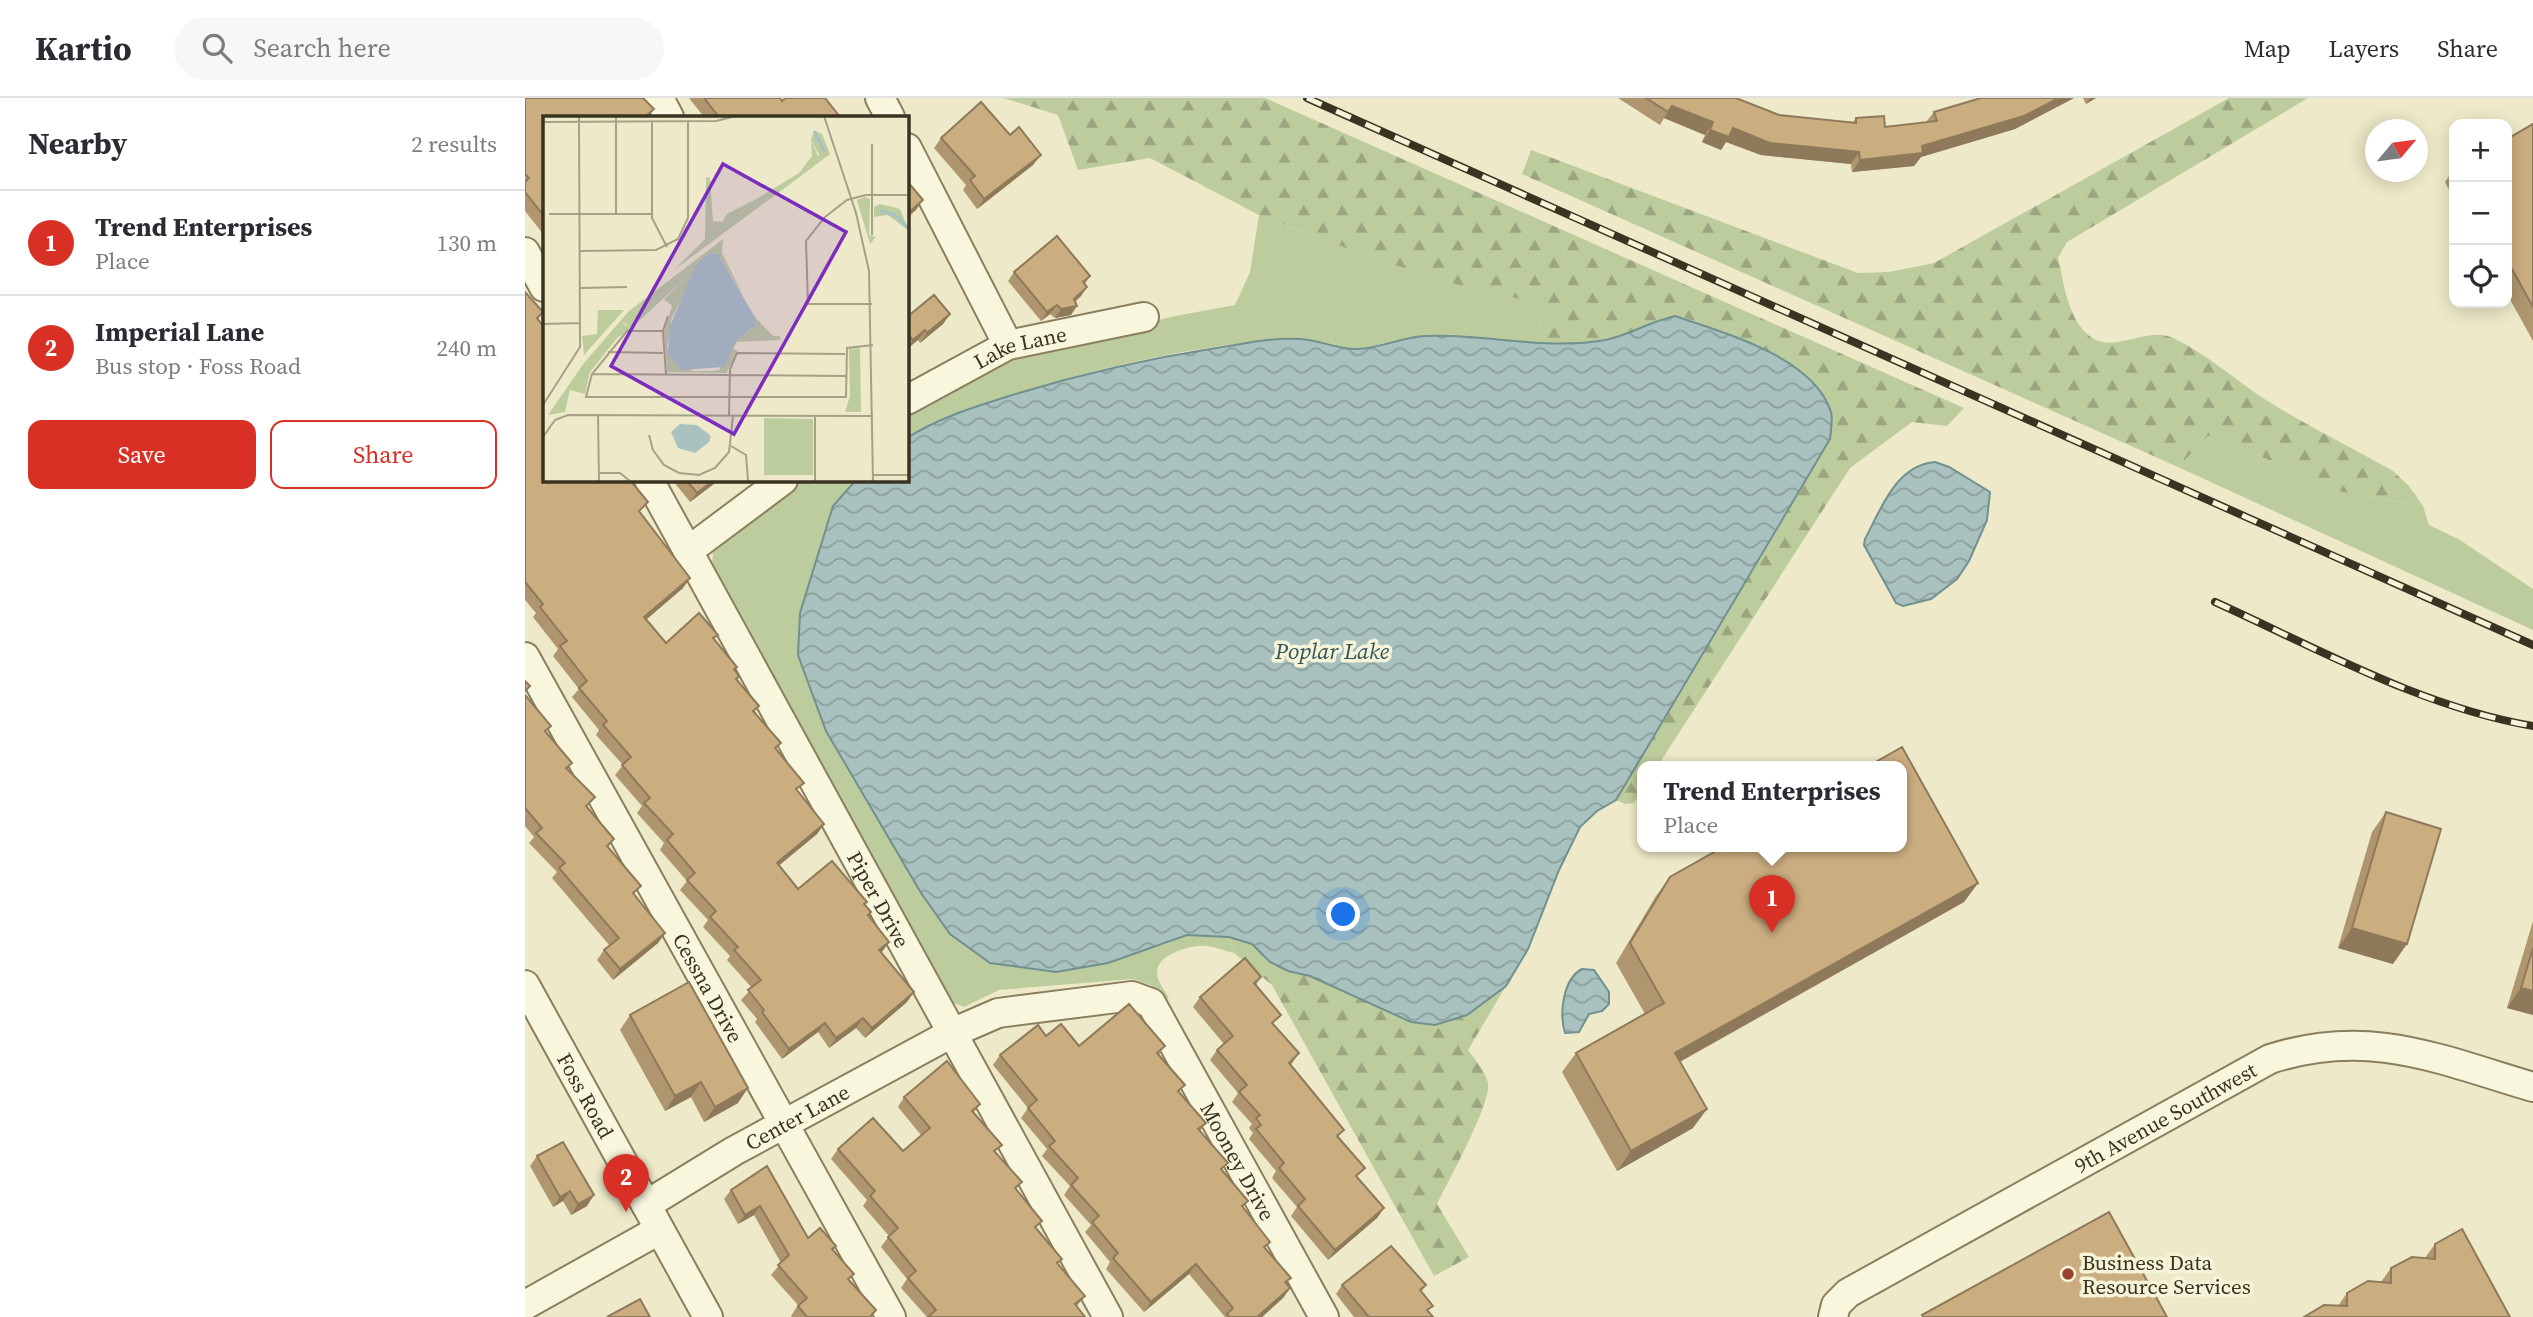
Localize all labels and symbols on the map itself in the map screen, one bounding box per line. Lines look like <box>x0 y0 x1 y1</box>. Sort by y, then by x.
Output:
inset map <box>543 116 908 481</box>
north arrow <box>2365 119 2428 182</box>
street label: Lake Lane <box>968 319 1069 376</box>
water label: Poplar Lake <box>1274 635 1390 667</box>
street label: Piper Drive <box>841 846 917 953</box>
pin: 1 <box>1749 875 1795 933</box>
your location <box>1326 897 1360 931</box>
street label: Cessna Drive <box>666 928 750 1048</box>
street label: Foss Road <box>551 1047 621 1143</box>
street label: 9th Avenue Southwest <box>2069 1055 2262 1179</box>
street label: Center Lane <box>740 1077 854 1157</box>
street label: Mooney Drive <box>1194 1097 1282 1225</box>
pin: 2 <box>603 1154 649 1212</box>
place label: Business Data Resource Services <box>2082 1248 2251 1301</box>
marker: Business Data Resource Services <box>2060 1266 2076 1282</box>

